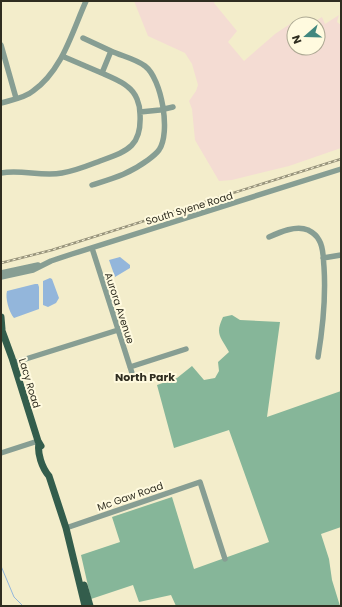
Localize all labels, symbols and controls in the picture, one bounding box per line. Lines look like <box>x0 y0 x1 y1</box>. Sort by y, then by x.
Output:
north arrow <box>286 16 326 56</box>
text: N <box>288 33 306 46</box>
street label: South Syene Road <box>144 188 235 229</box>
street label: Aurora Avenue <box>101 271 138 346</box>
street label: Lacy Road <box>15 356 44 410</box>
district label: North Park <box>115 369 175 385</box>
street label: Mc Gaw Road <box>95 478 165 515</box>

